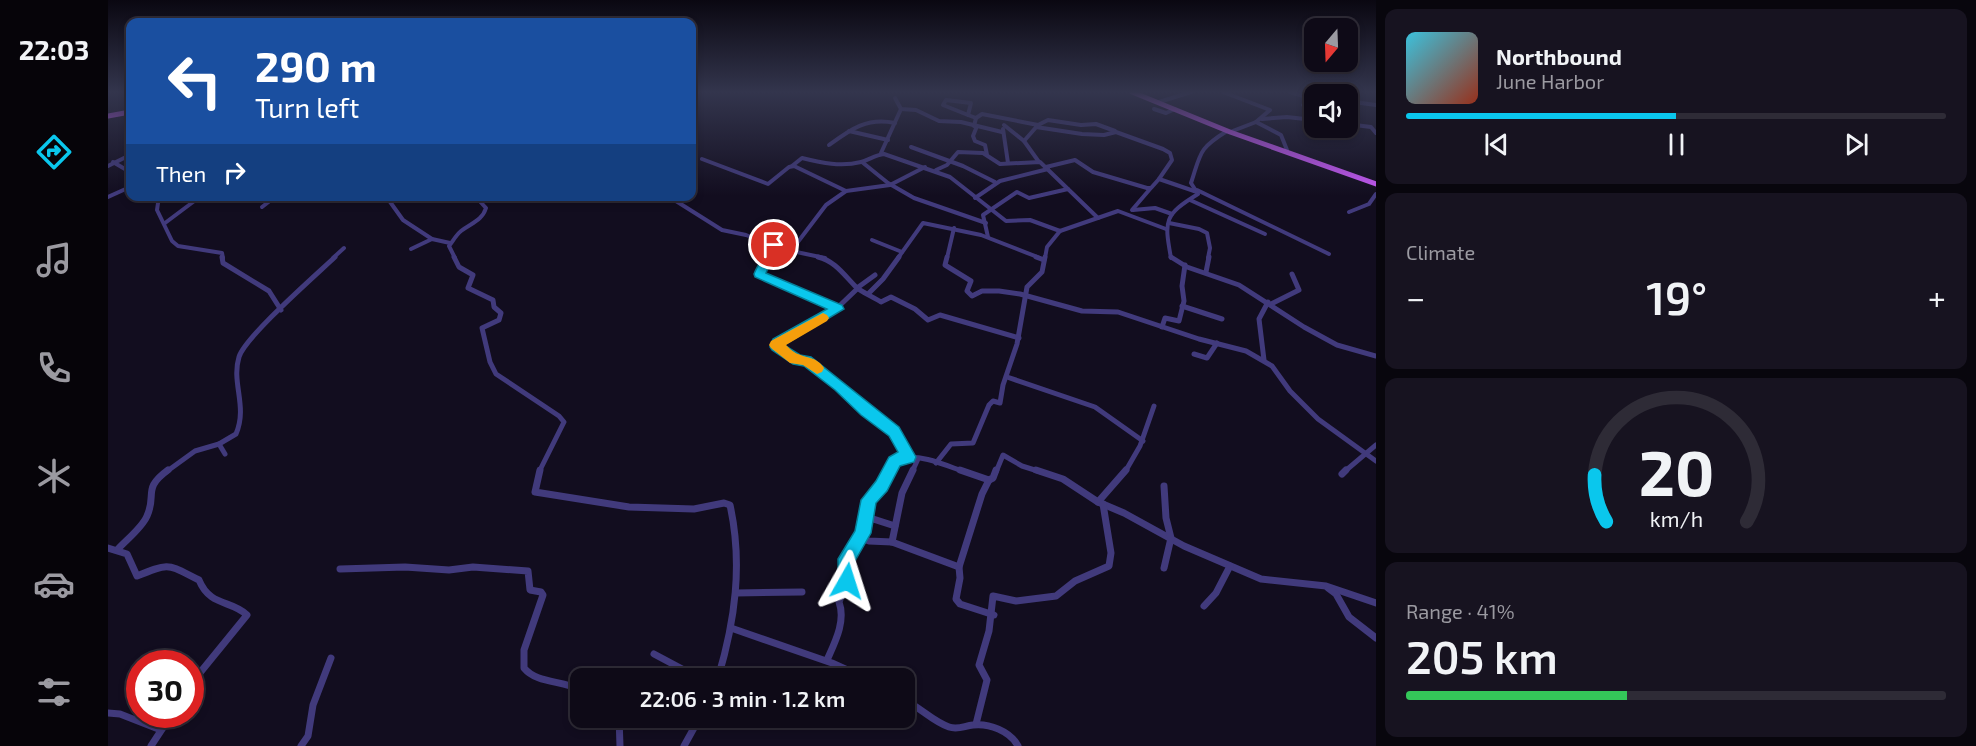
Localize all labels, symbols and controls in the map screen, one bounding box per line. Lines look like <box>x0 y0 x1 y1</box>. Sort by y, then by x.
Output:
north arrow <box>1304 18 1358 72</box>
map controls <box>1304 18 1358 138</box>
text: 22:03 <box>19 33 89 65</box>
text: 290 m <box>255 40 377 90</box>
icon: left <box>156 42 234 120</box>
text: Northbound <box>1496 43 1622 69</box>
text: June Harbor <box>1496 69 1604 93</box>
button: sound <box>1304 84 1358 138</box>
text: Turn left <box>255 91 359 123</box>
icon: previous <box>1480 128 1513 161</box>
icon: pause <box>1660 128 1693 161</box>
icon: next <box>1840 128 1873 161</box>
icon: directions <box>33 131 75 173</box>
icon: right <box>218 156 251 189</box>
text: Then <box>156 160 206 186</box>
pin <box>748 219 799 270</box>
icon: arrive <box>757 228 790 261</box>
icon: music <box>33 239 75 281</box>
text: Climate <box>1406 240 1475 264</box>
text: 19° <box>1646 270 1707 324</box>
text: − <box>1406 277 1425 317</box>
text: + <box>1928 277 1946 317</box>
icon: phone <box>33 347 75 389</box>
text: 20 <box>1638 434 1714 509</box>
icon: climate <box>33 455 75 497</box>
text: km/h <box>1649 507 1703 532</box>
position arrow <box>815 549 879 613</box>
icon: car <box>33 563 75 605</box>
text: Range · 41% <box>1406 599 1515 623</box>
text: 205 km <box>1406 629 1558 683</box>
speed limit sign: 30 <box>126 650 204 728</box>
icon: filters <box>33 671 75 713</box>
text: 22:06 · 3 min · 1.2 km <box>640 685 845 711</box>

